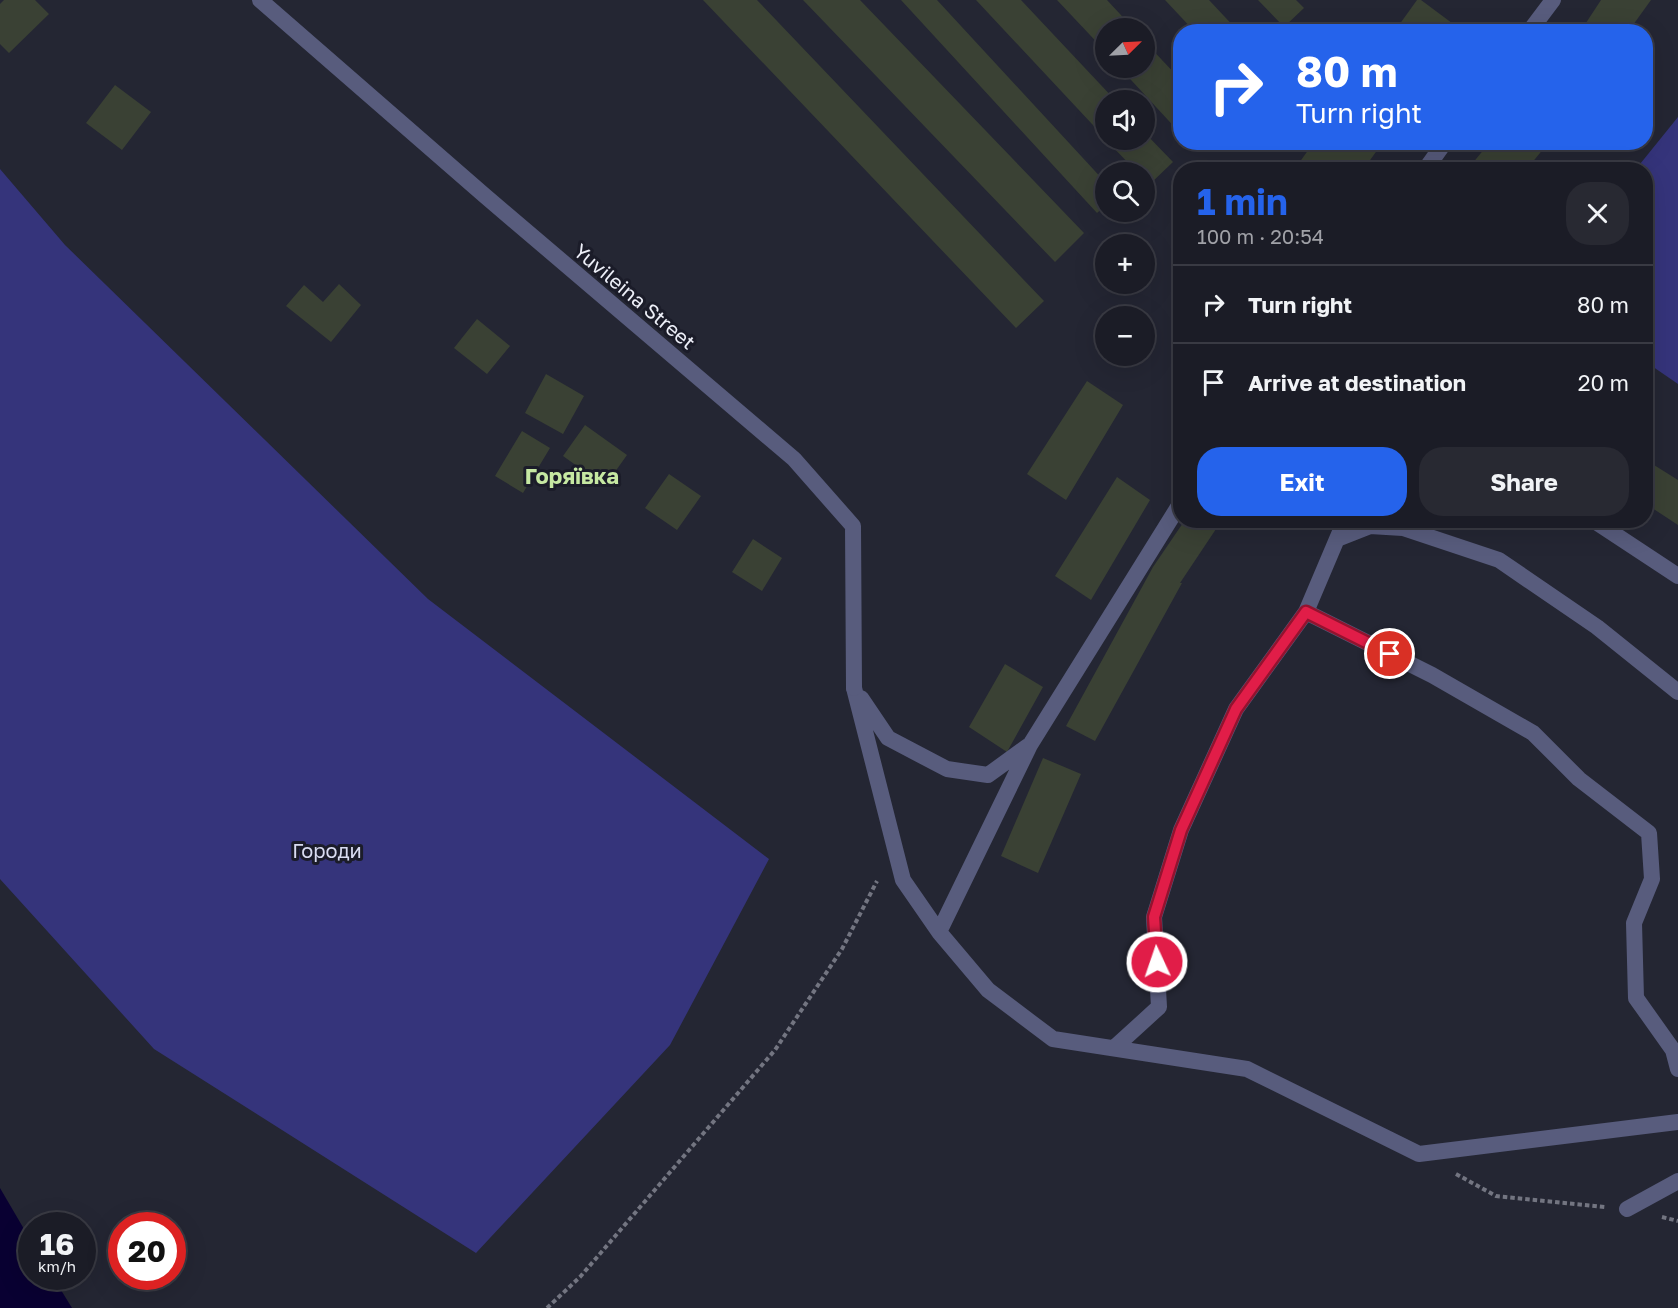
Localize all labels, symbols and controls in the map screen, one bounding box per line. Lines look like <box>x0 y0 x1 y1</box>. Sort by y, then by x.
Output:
north arrow <box>1095 18 1155 78</box>
map controls <box>1095 18 1155 366</box>
text: 80 m <box>1296 46 1397 96</box>
icon: right <box>1197 48 1275 126</box>
button: sound <box>1095 90 1155 150</box>
text: Turn right <box>1296 97 1422 129</box>
button: search <box>1095 162 1155 222</box>
text: 1 min <box>1197 180 1288 223</box>
button: close <box>1566 182 1629 245</box>
text: 100 m · 20:54 <box>1197 224 1324 248</box>
button: + <box>1095 234 1155 294</box>
street label: Yuvileina Street <box>569 238 701 354</box>
icon: right <box>1197 288 1230 321</box>
text: Turn right <box>1248 291 1352 318</box>
text: 80 m <box>1577 291 1629 318</box>
button: − <box>1095 306 1155 366</box>
icon: arrive <box>1197 366 1230 399</box>
text: Arrive at destination <box>1248 369 1466 396</box>
text: 20 m <box>1578 369 1629 396</box>
button: Exit <box>1197 447 1407 516</box>
button: Share <box>1419 447 1629 516</box>
district label: Горяївка <box>525 462 619 489</box>
pin <box>1364 628 1415 679</box>
icon: arrive <box>1373 637 1406 670</box>
park label: Городи <box>292 838 362 862</box>
position arrow <box>1125 930 1189 994</box>
speed limit sign: 20 <box>108 1212 186 1290</box>
text: 16 <box>40 1226 74 1262</box>
text: km/h <box>38 1257 76 1275</box>

